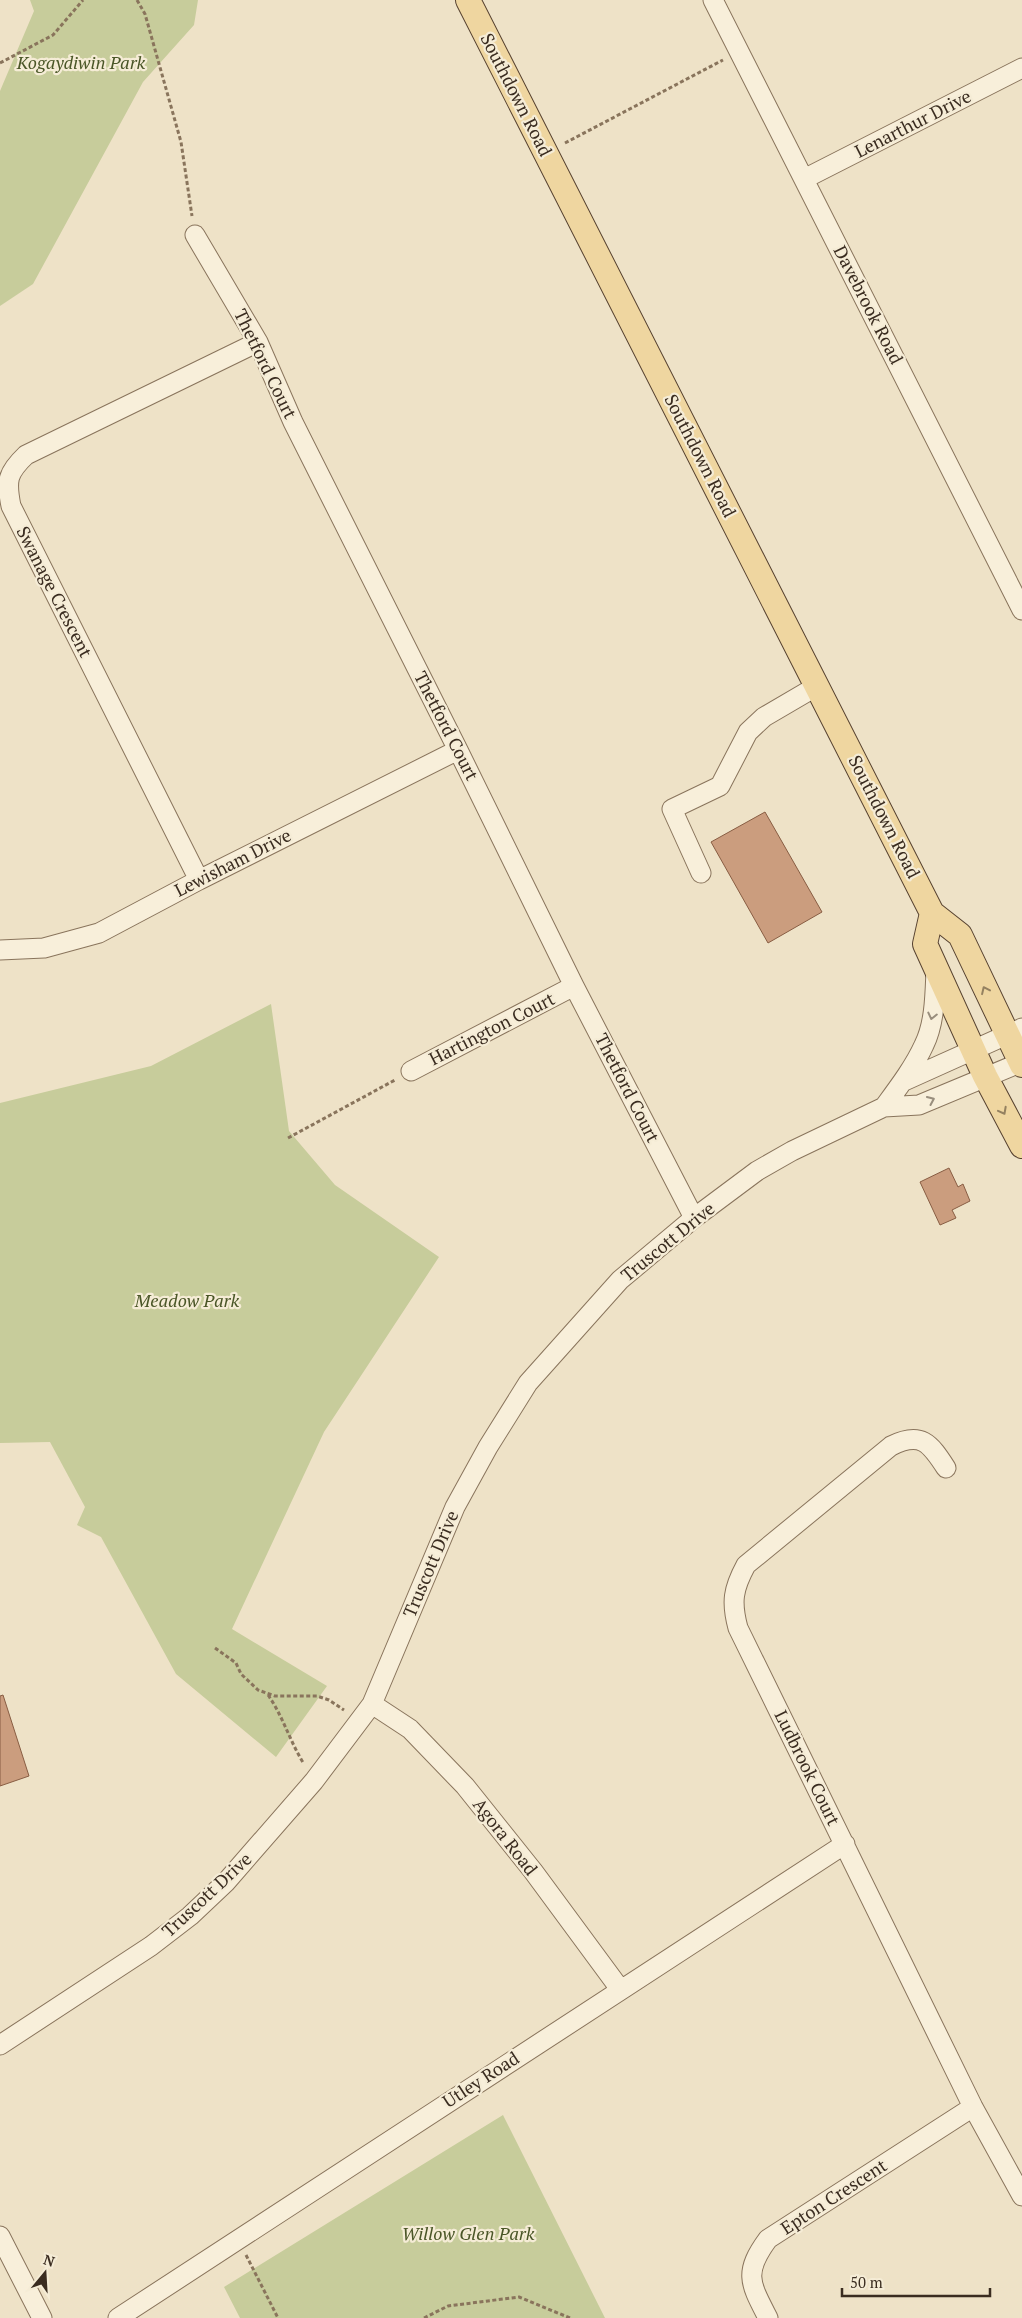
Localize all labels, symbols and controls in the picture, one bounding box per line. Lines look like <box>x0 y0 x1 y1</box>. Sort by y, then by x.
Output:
street label: Southdown Road <box>476 29 558 160</box>
park label: Kogaydiwin Park <box>16 50 146 74</box>
street label: Lenarthur Drive <box>850 83 975 163</box>
street label: Davebrook Road <box>829 241 909 368</box>
street label: Thetford Court <box>229 305 303 423</box>
street label: Southdown Road <box>660 390 742 521</box>
street label: Swanage Crescent <box>11 522 98 662</box>
street label: Thetford Court <box>409 667 485 785</box>
street label: Southdown Road <box>844 751 926 882</box>
street label: Lewisham Drive <box>170 822 295 902</box>
street label: Hartington Court <box>425 986 559 1070</box>
one-way arrow <box>981 986 992 995</box>
one-way arrow <box>927 1012 938 1021</box>
street label: Thetford Court <box>590 1029 666 1147</box>
one-way arrow <box>926 1095 935 1106</box>
one-way arrow <box>997 1106 1007 1115</box>
street label: Truscott Drive <box>615 1196 719 1286</box>
park label: Meadow Park <box>134 1288 239 1312</box>
street label: Truscott Drive <box>397 1506 463 1621</box>
street label: Ludbrook Court <box>770 1706 846 1830</box>
street label: Agora Road <box>468 1793 543 1880</box>
street label: Truscott Drive <box>156 1847 256 1942</box>
street label: Utley Road <box>438 2046 523 2113</box>
street label: Epton Crescent <box>776 2153 891 2239</box>
park label: Willow Glen Park <box>402 2221 535 2245</box>
north arrow <box>20 2248 70 2298</box>
text: N <box>41 2249 58 2271</box>
scale bar <box>842 2266 990 2298</box>
text: 50 m <box>850 2272 883 2292</box>

